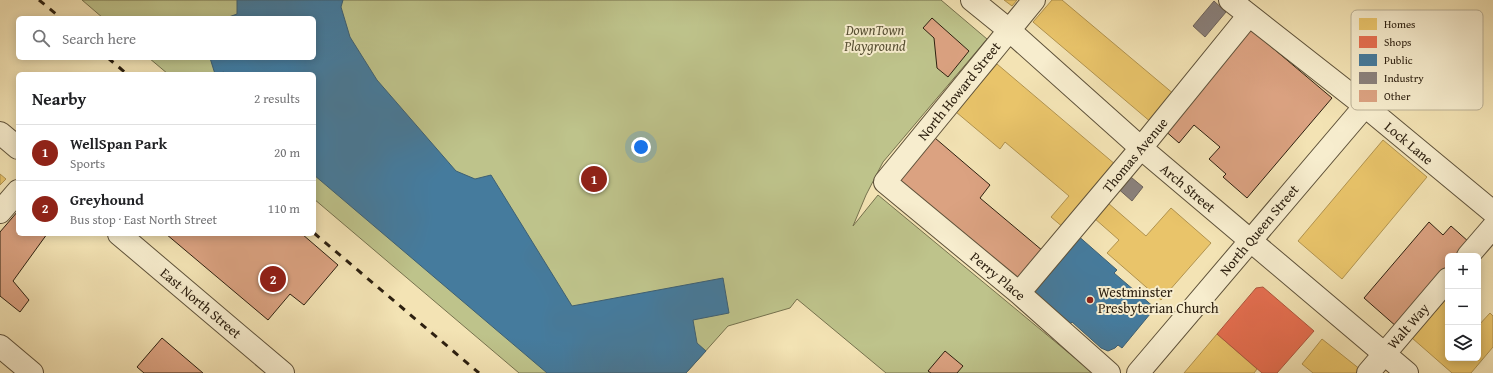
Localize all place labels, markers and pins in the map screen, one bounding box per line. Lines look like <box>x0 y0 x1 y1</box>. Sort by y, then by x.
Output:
pin: 1 <box>581 164 607 194</box>
pin: 2 <box>260 264 286 294</box>
place label: Westminster Presbyterian Church <box>1098 282 1219 318</box>
marker: Westminster Presbyterian Church <box>1085 295 1095 305</box>

